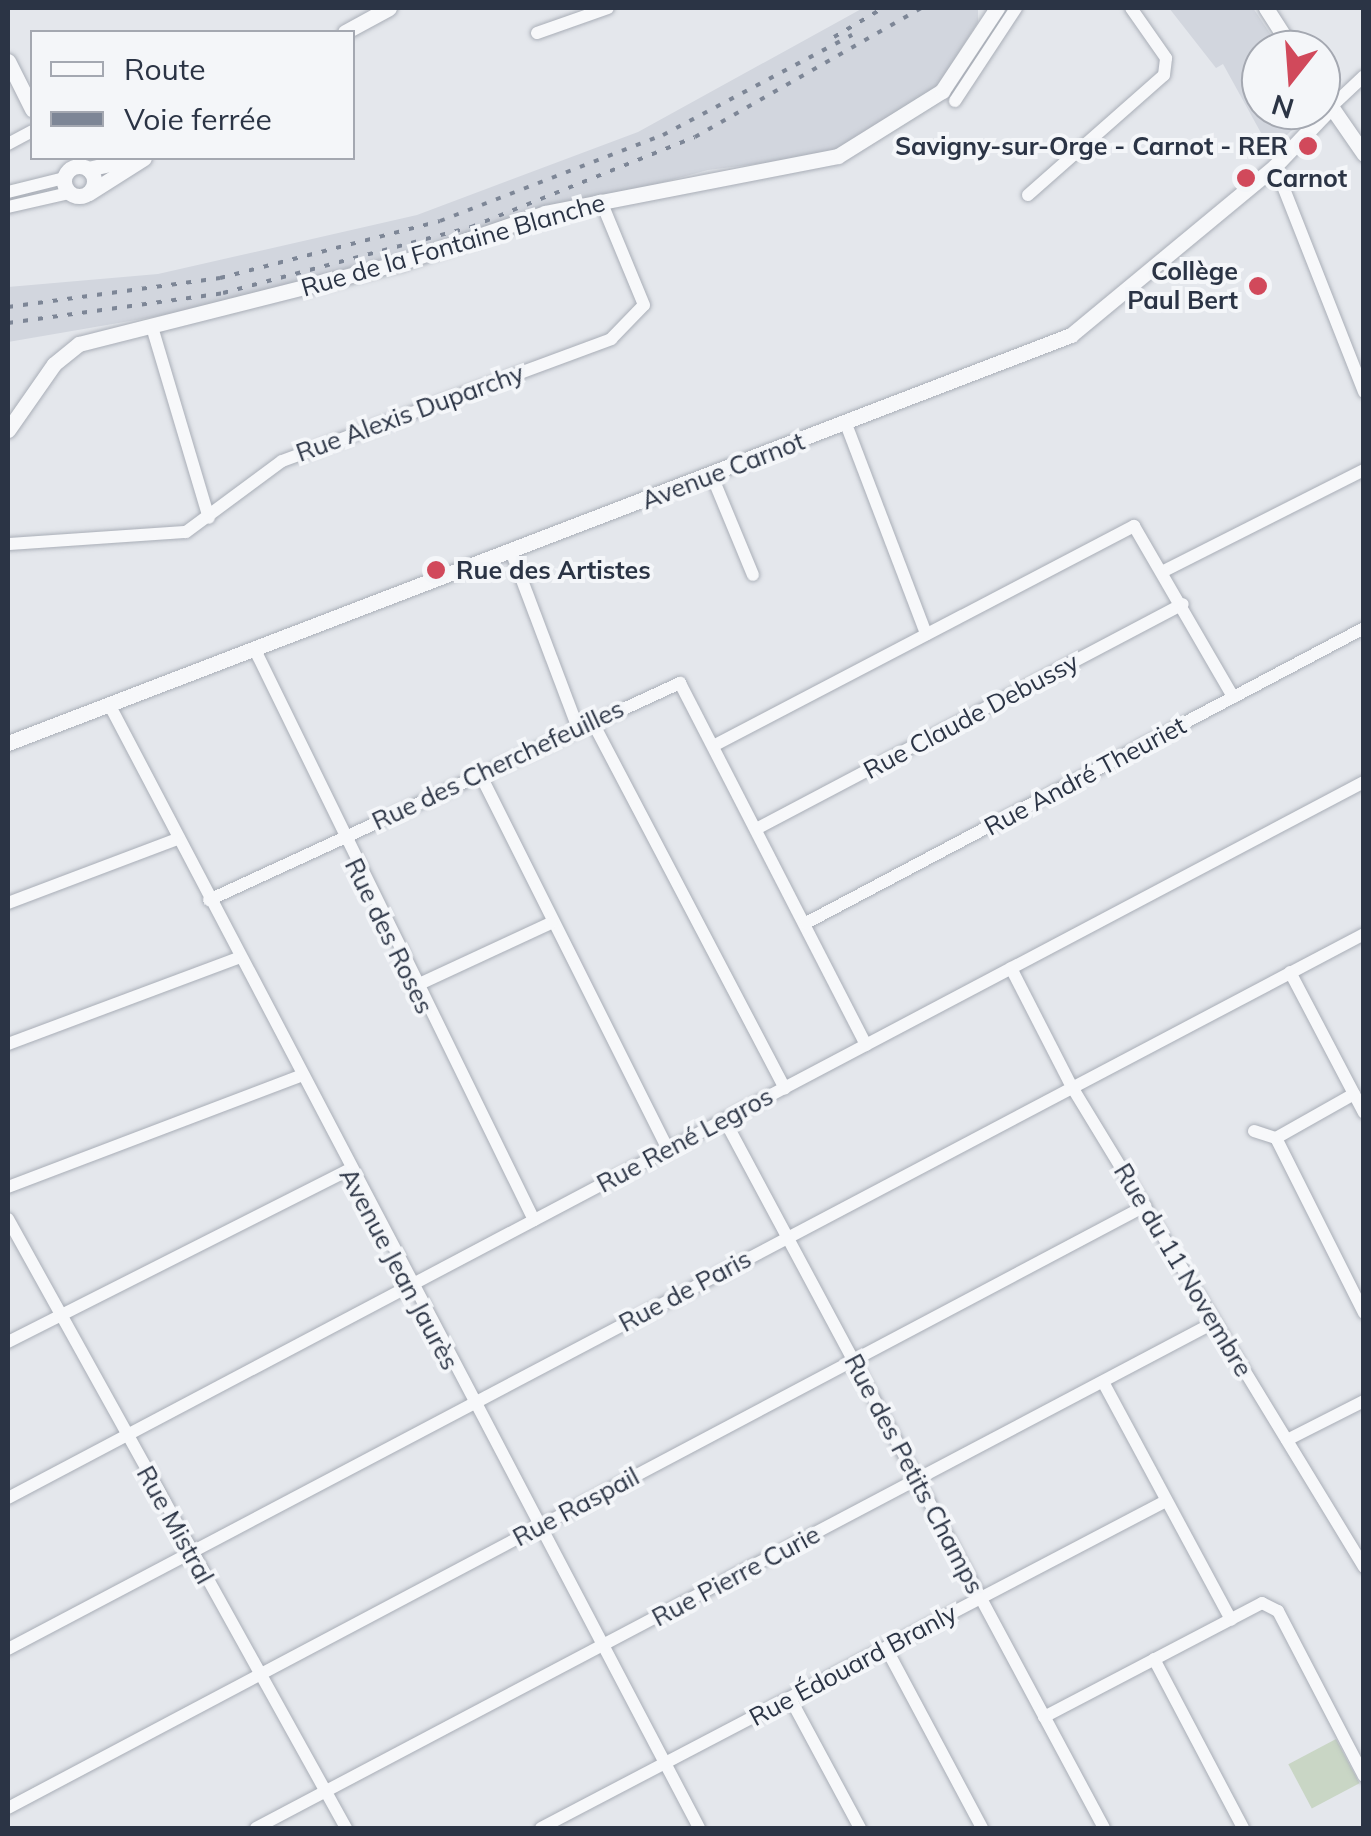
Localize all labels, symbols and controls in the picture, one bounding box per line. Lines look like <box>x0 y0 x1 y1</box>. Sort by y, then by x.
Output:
legend <box>30 30 355 160</box>
north arrow <box>1241 30 1341 130</box>
text: Route <box>124 50 206 88</box>
text: N <box>1267 87 1298 127</box>
text: Voie ferrée <box>124 100 272 138</box>
place label: Savigny-sur-Orge - Carnot - RER <box>895 131 1288 161</box>
marker: Savigny-sur-Orge - Carnot - RER <box>1297 135 1319 157</box>
place label: Carnot <box>1266 163 1347 193</box>
marker: Carnot <box>1235 167 1257 189</box>
street label: Rue de la Fontaine Blanche <box>298 187 608 303</box>
place label: Collège Paul Bert <box>1127 257 1238 316</box>
marker: Collège Paul Bert <box>1247 275 1269 297</box>
street label: Rue Alexis Duparchy <box>292 358 528 468</box>
street label: Avenue Carnot <box>637 426 809 516</box>
place label: Rue des Artistes <box>456 555 651 585</box>
marker: Rue des Artistes <box>425 559 447 581</box>
street label: Rue Claude Debussy <box>858 647 1084 785</box>
street label: Rue des Cherchefeuilles <box>367 693 629 837</box>
street label: Rue André Theuriet <box>979 710 1191 842</box>
street label: Rue des Roses <box>338 853 440 1019</box>
street label: Rue René Legros <box>592 1081 778 1199</box>
street label: Rue du 11 Novembre <box>1108 1158 1258 1382</box>
street label: Avenue Jean Jaurès <box>333 1163 465 1375</box>
street label: Rue de Paris <box>614 1244 756 1338</box>
street label: Rue des Petits Champs <box>838 1349 990 1599</box>
street label: Rue Mistral <box>130 1461 220 1589</box>
street label: Rue Raspail <box>508 1461 644 1553</box>
street label: Rue Pierre Curie <box>647 1519 825 1633</box>
street label: Rue Édouard Branly <box>744 1598 962 1732</box>

